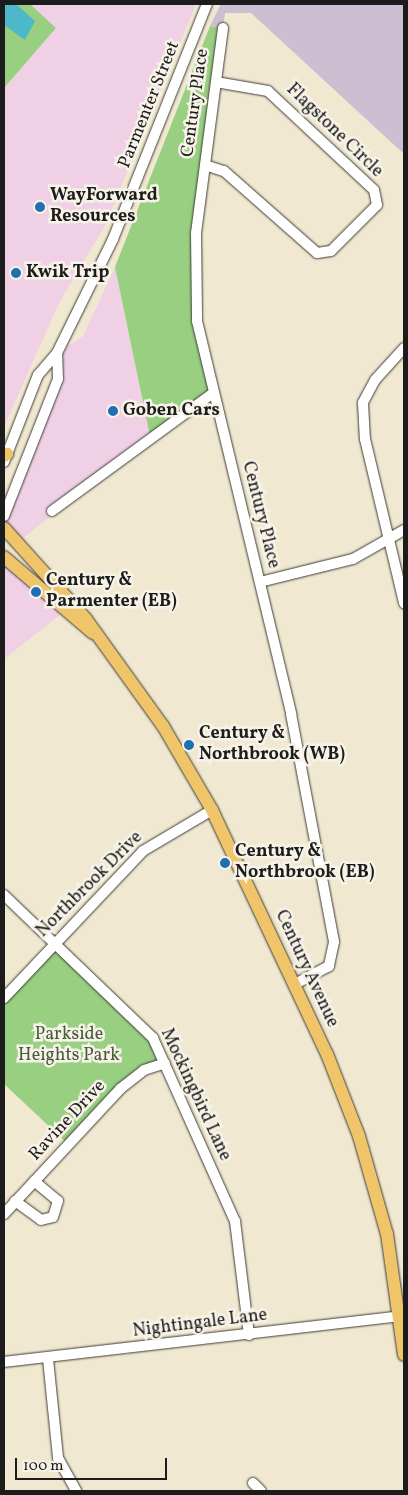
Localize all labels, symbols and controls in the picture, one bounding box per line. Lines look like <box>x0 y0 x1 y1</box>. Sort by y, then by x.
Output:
street label: Parmenter Street <box>115 38 185 172</box>
street label: Century Place <box>178 47 214 159</box>
street label: Flagstone Circle <box>281 79 387 183</box>
place label: WayForward Resources <box>50 186 158 228</box>
marker: WayForward Resources <box>34 201 46 213</box>
place label: Kwik Trip <box>26 262 110 284</box>
marker: Kwik Trip <box>10 267 22 279</box>
place label: Goben Cars <box>123 400 220 422</box>
marker: Goben Cars <box>107 405 119 417</box>
street label: Century Place <box>236 459 284 571</box>
place label: Century & Parmenter (EB) <box>46 571 177 614</box>
marker: Century & Parmenter (EB) <box>30 586 42 598</box>
place label: Century & Northbrook (WB) <box>199 724 345 766</box>
marker: Century & Northbrook (WB) <box>183 739 195 751</box>
street label: Northbrook Drive <box>32 827 148 943</box>
place label: Century & Northbrook (EB) <box>235 842 375 884</box>
marker: Century & Northbrook (EB) <box>219 857 231 869</box>
street label: Century Avenue <box>269 907 343 1031</box>
park label: Parkside Heights Park <box>18 1025 120 1068</box>
street label: Mockingbird Lane <box>155 1025 235 1165</box>
street label: Ravine Drive <box>25 1076 111 1166</box>
street label: Nightingale Lane <box>132 1305 268 1343</box>
scale bar <box>18 1448 170 1480</box>
text: 100 m <box>23 1456 63 1477</box>

